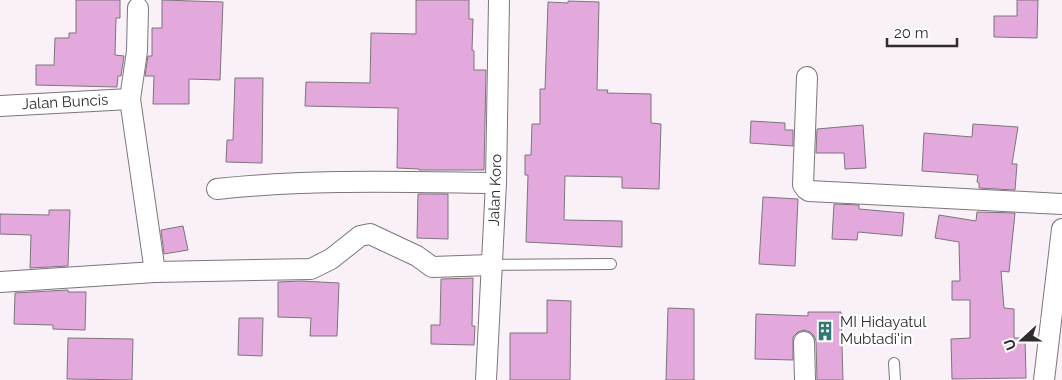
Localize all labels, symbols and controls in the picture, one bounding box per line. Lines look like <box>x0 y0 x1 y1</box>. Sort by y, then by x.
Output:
scale bar <box>887 15 957 47</box>
text: 20 m <box>894 24 929 42</box>
street label: Jalan Buncis <box>21 91 109 113</box>
street label: Jalan Koro <box>485 154 505 226</box>
place label: MI Hidayatul Mubtadi'in <box>840 313 927 348</box>
north arrow <box>997 315 1047 365</box>
building icon: MI Hidayatul Mubtadi'in <box>814 320 836 342</box>
text: U <box>1001 337 1019 352</box>

